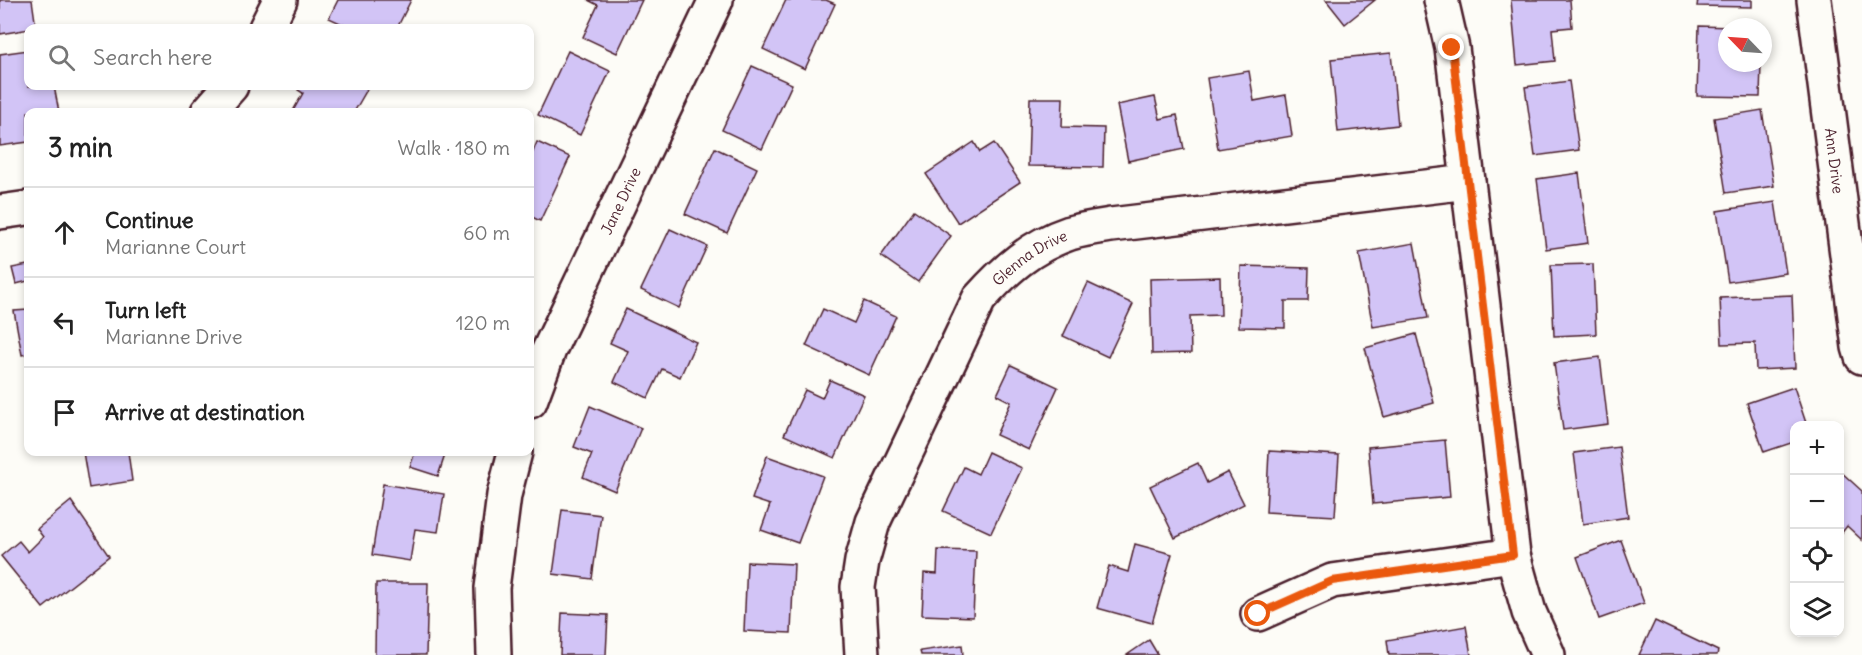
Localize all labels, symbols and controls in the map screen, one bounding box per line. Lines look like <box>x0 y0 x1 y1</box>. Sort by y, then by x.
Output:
north arrow <box>1718 18 1772 72</box>
search box <box>24 24 534 90</box>
route end <box>1438 34 1464 60</box>
icon: search <box>45 41 78 74</box>
text: Search here <box>93 43 212 71</box>
street label: Ann Drive <box>1821 127 1849 195</box>
text: 3 min <box>48 131 113 164</box>
text: Walk · 180 m <box>398 135 510 160</box>
street label: Jane Drive <box>596 164 644 237</box>
text: Continue <box>105 206 194 234</box>
icon: ahead <box>48 216 81 249</box>
text: 60 m <box>463 220 510 245</box>
street label: Glenna Drive <box>988 225 1070 289</box>
text: Marianne Court <box>105 234 246 259</box>
text: Turn left <box>105 296 186 324</box>
icon: left <box>48 306 81 339</box>
text: 120 m <box>456 310 510 335</box>
text: Marianne Drive <box>105 324 243 349</box>
icon: arrive <box>48 396 81 429</box>
text: Arrive at destination <box>105 398 305 426</box>
map controls <box>1790 421 1844 637</box>
button: + <box>1790 421 1844 475</box>
button: − <box>1790 475 1844 529</box>
button: locate <box>1790 529 1844 583</box>
button: layers <box>1790 583 1844 637</box>
route start <box>1244 600 1270 626</box>

